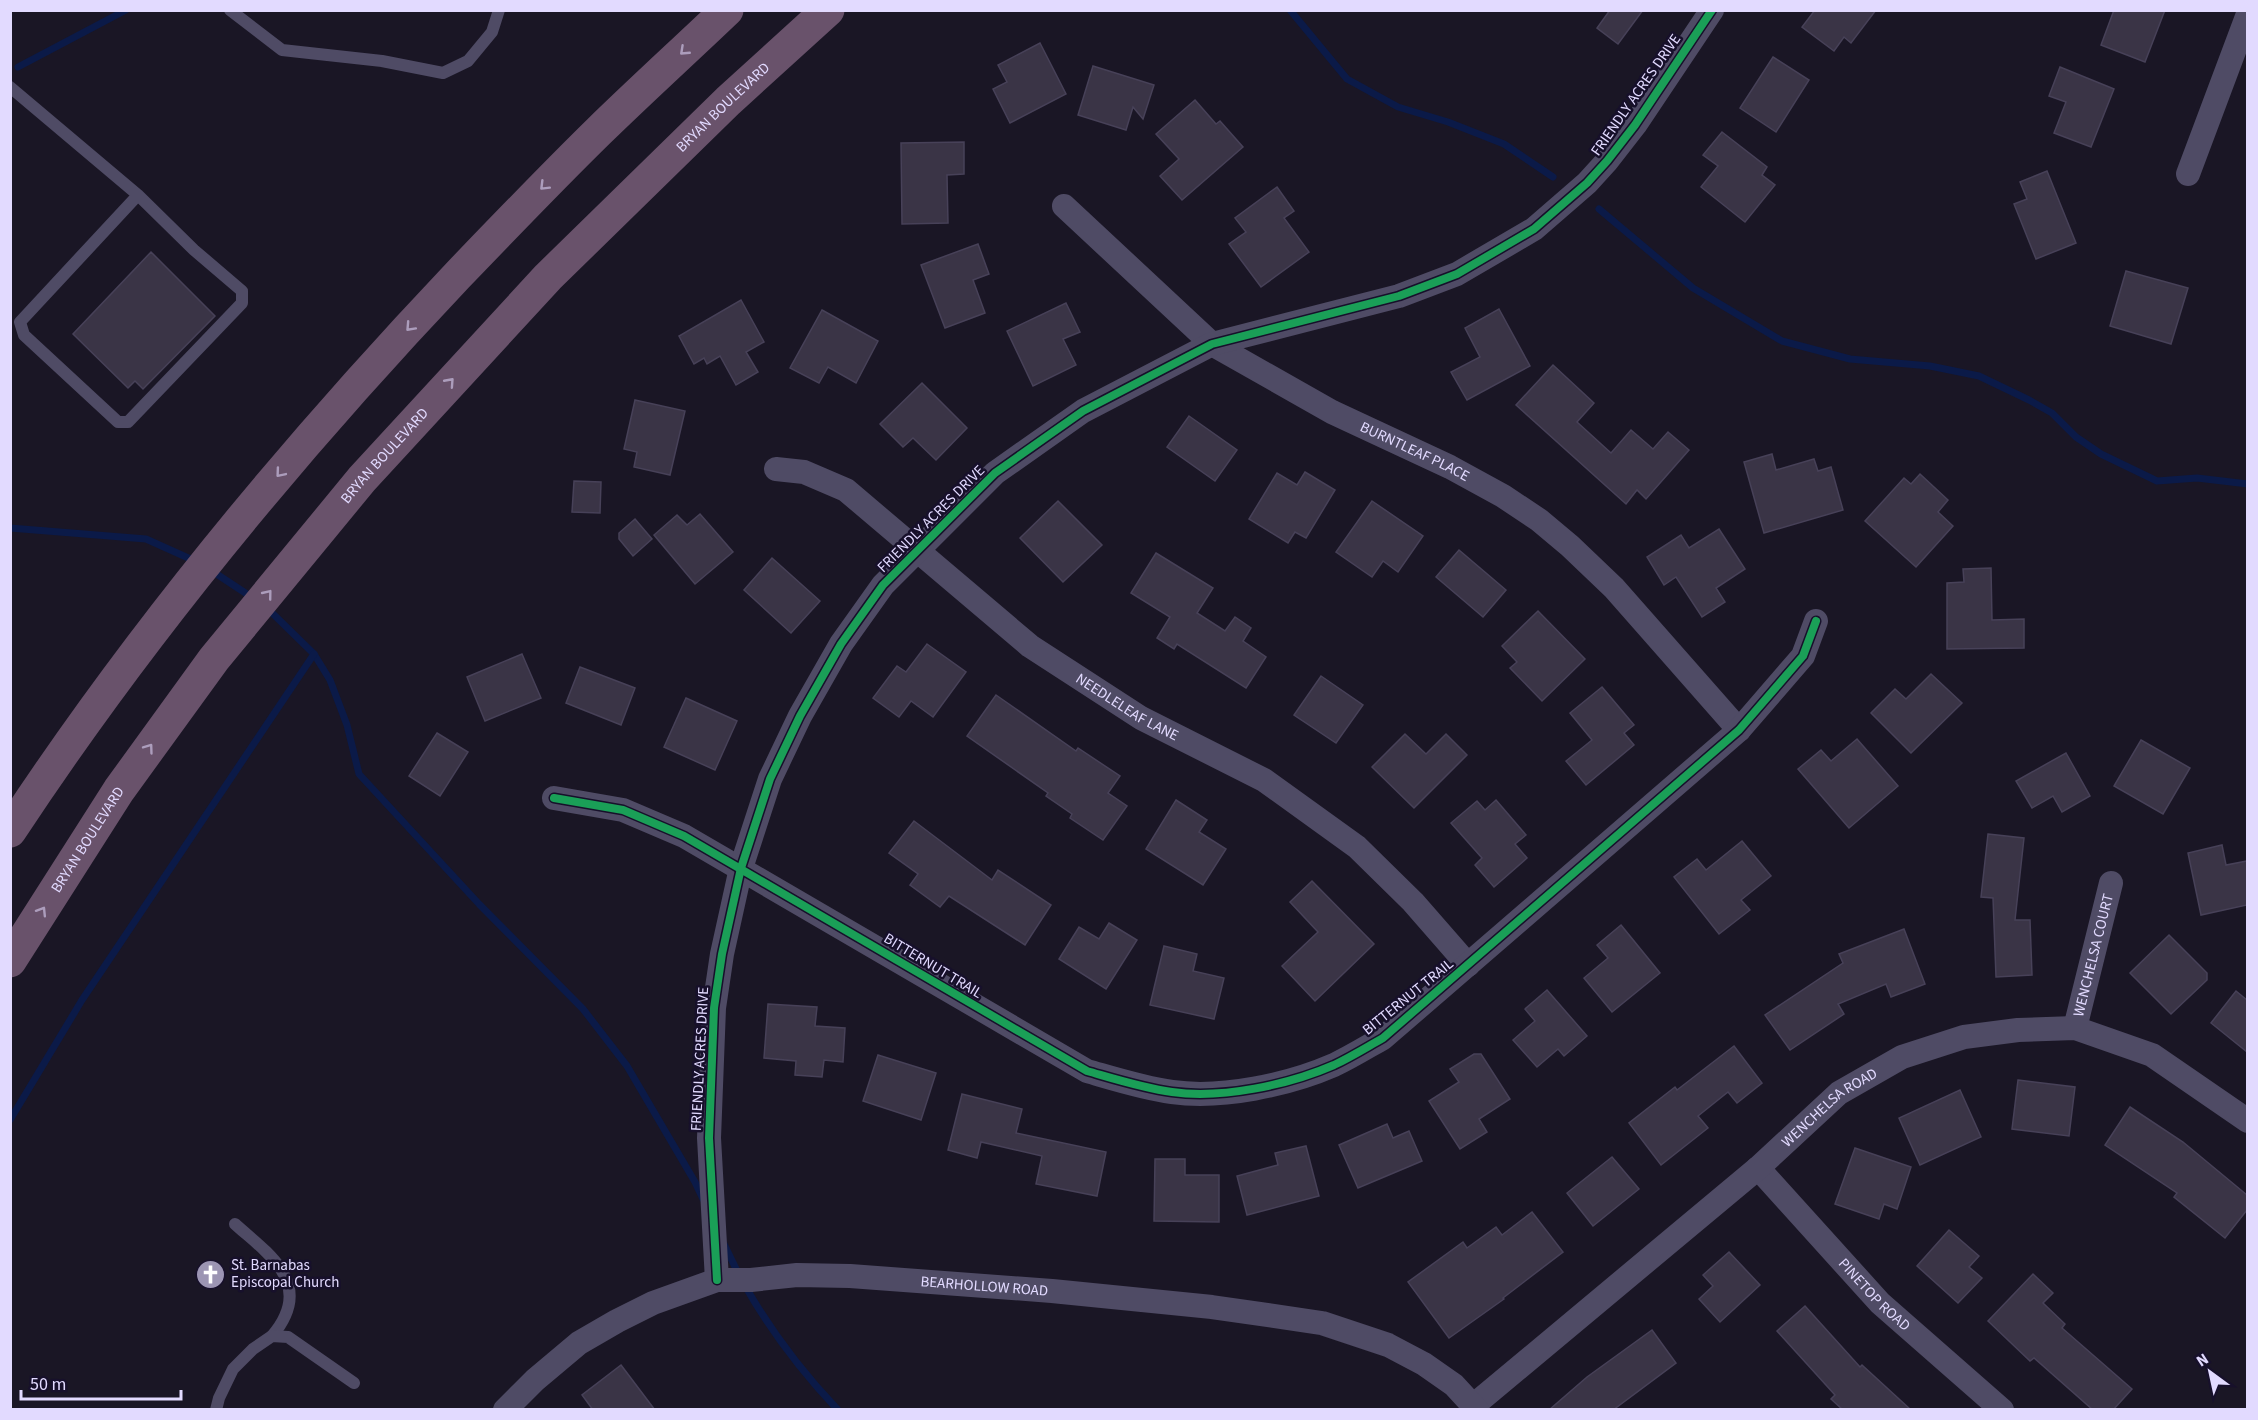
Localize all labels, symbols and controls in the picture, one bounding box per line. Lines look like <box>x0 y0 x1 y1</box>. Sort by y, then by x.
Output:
street label: FRIENDLY ACRES DRIVE <box>1586 30 1686 160</box>
one-way arrow <box>681 43 692 54</box>
street label: BRYAN BOULEVARD <box>671 57 774 157</box>
one-way arrow <box>541 179 552 190</box>
one-way arrow <box>406 320 417 331</box>
one-way arrow <box>442 379 453 390</box>
street label: BRYAN BOULEVARD <box>336 403 433 508</box>
street label: BURNTLEAF PLACE <box>1357 416 1474 486</box>
street label: FRIENDLY ACRES DRIVE <box>873 460 990 577</box>
one-way arrow <box>277 466 288 477</box>
one-way arrow <box>260 590 271 601</box>
street label: NEEDLELEAF LANE <box>1072 668 1182 746</box>
one-way arrow <box>142 744 153 755</box>
street label: BRYAN BOULEVARD <box>46 782 129 897</box>
street label: WENCHELSA COURT <box>2068 892 2118 1019</box>
one-way arrow <box>35 907 46 918</box>
street label: BITTERNUT TRAIL <box>880 928 986 1004</box>
street label: BITTERNUT TRAIL <box>1358 954 1458 1040</box>
street label: FRIENDLY ACRES DRIVE <box>686 986 714 1132</box>
street label: WENCHELSA ROAD <box>1777 1063 1881 1152</box>
street label: PINETOP ROAD <box>1834 1253 1915 1336</box>
place label: St. Barnabas Episcopal Church <box>231 1255 339 1293</box>
church icon: St. Barnabas Episcopal Church <box>194 1258 226 1290</box>
street label: BEARHOLLOW ROAD <box>920 1271 1049 1301</box>
north arrow <box>2180 1342 2240 1402</box>
text: N <box>2192 1348 2213 1372</box>
scale bar <box>21 1363 182 1401</box>
text: 50 m <box>30 1372 66 1397</box>

